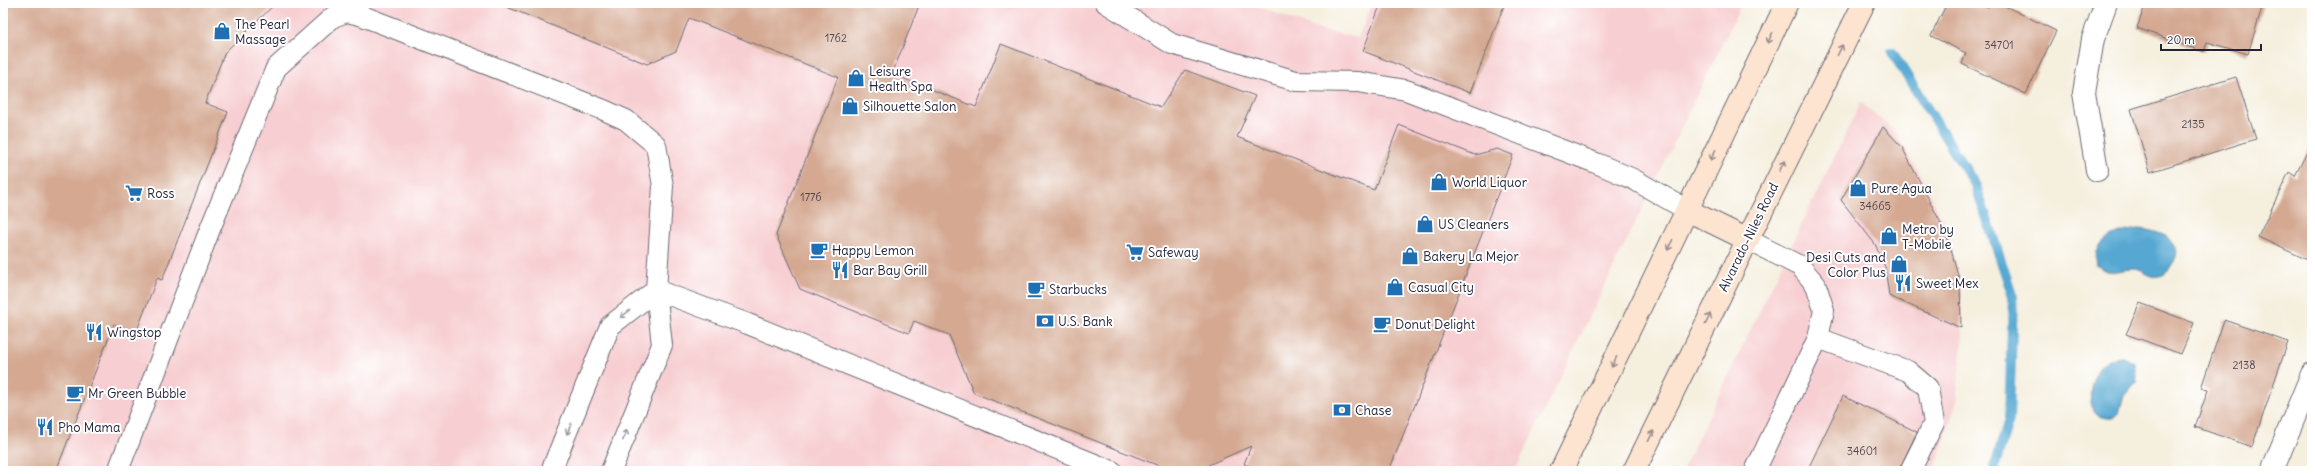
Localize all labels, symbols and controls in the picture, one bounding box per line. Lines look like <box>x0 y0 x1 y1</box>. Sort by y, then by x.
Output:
place label: The Pearl Massage <box>235 16 289 48</box>
shop icon: The Pearl Massage <box>212 21 232 41</box>
scale bar <box>2161 26 2261 52</box>
house number: 1762 <box>825 31 847 45</box>
one-way arrow <box>1766 32 1773 44</box>
text: 20 m <box>2167 32 2195 47</box>
house number: 34701 <box>1984 38 2014 52</box>
one-way arrow <box>1837 44 1844 56</box>
place label: Leisure Health Spa <box>869 63 933 95</box>
shop icon: Leisure Health Spa <box>846 68 866 88</box>
shop icon: Silhouette Salon <box>840 96 860 116</box>
place label: Silhouette Salon <box>863 98 957 115</box>
house number: 2135 <box>2182 117 2204 131</box>
one-way arrow <box>1709 149 1717 161</box>
one-way arrow <box>1779 160 1787 172</box>
shop icon: World Liquor <box>1429 172 1449 192</box>
place label: World Liquor <box>1452 174 1528 191</box>
shop icon: Pure Agua <box>1848 178 1868 198</box>
street label: Alvarado-Niles Road <box>1715 180 1782 295</box>
place label: Pure Agua <box>1871 180 1932 197</box>
supermarket icon: Ross <box>124 183 144 203</box>
place label: Ross <box>147 185 174 202</box>
house number: 1776 <box>800 190 822 204</box>
house number: 34665 <box>1859 199 1891 213</box>
shop icon: US Cleaners <box>1415 214 1435 234</box>
place label: US Cleaners <box>1438 216 1509 233</box>
place label: Metro by T-Mobile <box>1902 221 1954 253</box>
shop icon: Metro by T-Mobile <box>1879 226 1899 246</box>
one-way arrow <box>1666 239 1673 251</box>
cafe icon: Happy Lemon <box>809 240 829 260</box>
place label: Happy Lemon <box>832 242 914 259</box>
supermarket icon: Safeway <box>1125 242 1145 262</box>
place label: Safeway <box>1148 244 1199 261</box>
shop icon: Bakery La Mejor <box>1400 246 1420 266</box>
place label: Bakery La Mejor <box>1423 248 1519 265</box>
place label: Desi Cuts and Color Plus <box>1806 249 1886 281</box>
shop icon: Desi Cuts and Color Plus <box>1889 254 1909 274</box>
restaurant icon: Bar Bay Grill <box>830 260 850 280</box>
place label: Bar Bay Grill <box>853 262 927 279</box>
restaurant icon: Sweet Mex <box>1893 273 1913 293</box>
place label: Sweet Mex <box>1916 275 1979 292</box>
shop icon: Casual City <box>1385 277 1405 297</box>
cafe icon: Starbucks <box>1026 279 1046 299</box>
place label: Casual City <box>1408 279 1474 296</box>
place label: Starbucks <box>1049 281 1107 298</box>
one-way arrow <box>619 310 630 318</box>
bank icon: U.S. Bank <box>1035 311 1055 331</box>
place label: U.S. Bank <box>1058 313 1113 330</box>
one-way arrow <box>1705 313 1712 325</box>
cafe icon: Donut Delight <box>1372 314 1392 334</box>
place label: Donut Delight <box>1395 316 1476 333</box>
restaurant icon: Wingstop <box>84 322 104 342</box>
place label: Wingstop <box>107 324 162 341</box>
one-way arrow <box>1610 356 1617 368</box>
house number: 2138 <box>2233 358 2255 372</box>
cafe icon: Mr Green Bubble <box>65 383 85 403</box>
place label: Mr Green Bubble <box>88 385 186 402</box>
bank icon: Chase <box>1332 400 1352 420</box>
place label: Chase <box>1355 402 1391 419</box>
restaurant icon: Pho Mama <box>35 417 55 437</box>
place label: Pho Mama <box>58 419 120 436</box>
one-way arrow <box>564 422 572 434</box>
one-way arrow <box>622 429 630 441</box>
one-way arrow <box>1648 430 1655 442</box>
house number: 34601 <box>1847 444 1877 458</box>

